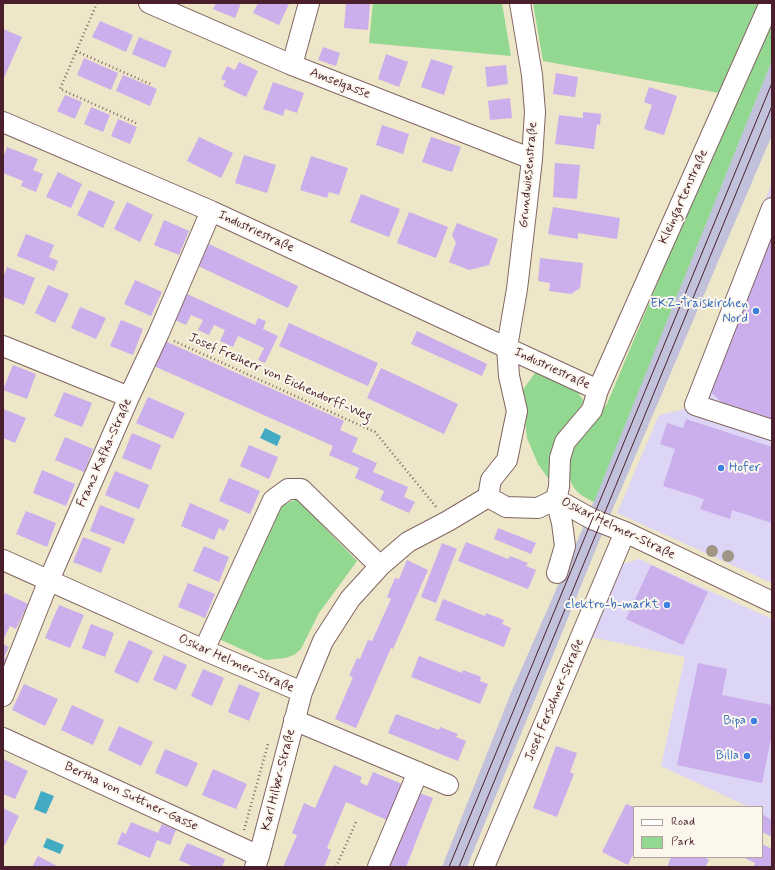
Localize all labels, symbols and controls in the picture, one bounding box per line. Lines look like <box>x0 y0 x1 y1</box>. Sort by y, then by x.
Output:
street label: Amselgasse <box>307 65 373 103</box>
street label: Grundwiesenstraße <box>517 121 541 229</box>
street label: Kleingartenstraße <box>656 147 712 247</box>
street label: Industriestraße <box>216 208 296 256</box>
place label: EKZ-Traiskirchen Nord <box>650 296 748 327</box>
marker: EKZ-Traiskirchen Nord <box>751 306 761 316</box>
street label: Josef Freiherr von Eichendorff-Weg <box>186 330 374 426</box>
street label: Industriestraße <box>512 345 592 393</box>
street label: Franz Kafka-Straße <box>74 396 136 510</box>
place label: Hofer <box>729 460 761 476</box>
marker: Hofer <box>716 463 726 473</box>
street label: Oskar Helmer-Straße <box>558 495 678 563</box>
place label: elektro-b-markt <box>565 597 659 613</box>
marker: elektro-b-markt <box>662 600 672 610</box>
street label: Oskar Helmer-Straße <box>176 631 296 697</box>
street label: Josef Ferschner-Straße <box>522 636 588 764</box>
place label: Bipa <box>723 713 746 729</box>
marker: Bipa <box>749 716 759 726</box>
street label: Karl Hilber-Straße <box>259 728 299 832</box>
place label: Billa <box>716 748 739 764</box>
marker: Billa <box>742 751 752 761</box>
street label: Bertha von Suttner-Gasse <box>62 759 200 835</box>
legend <box>633 806 763 858</box>
text: Road <box>671 814 695 830</box>
text: Park <box>671 834 695 850</box>

